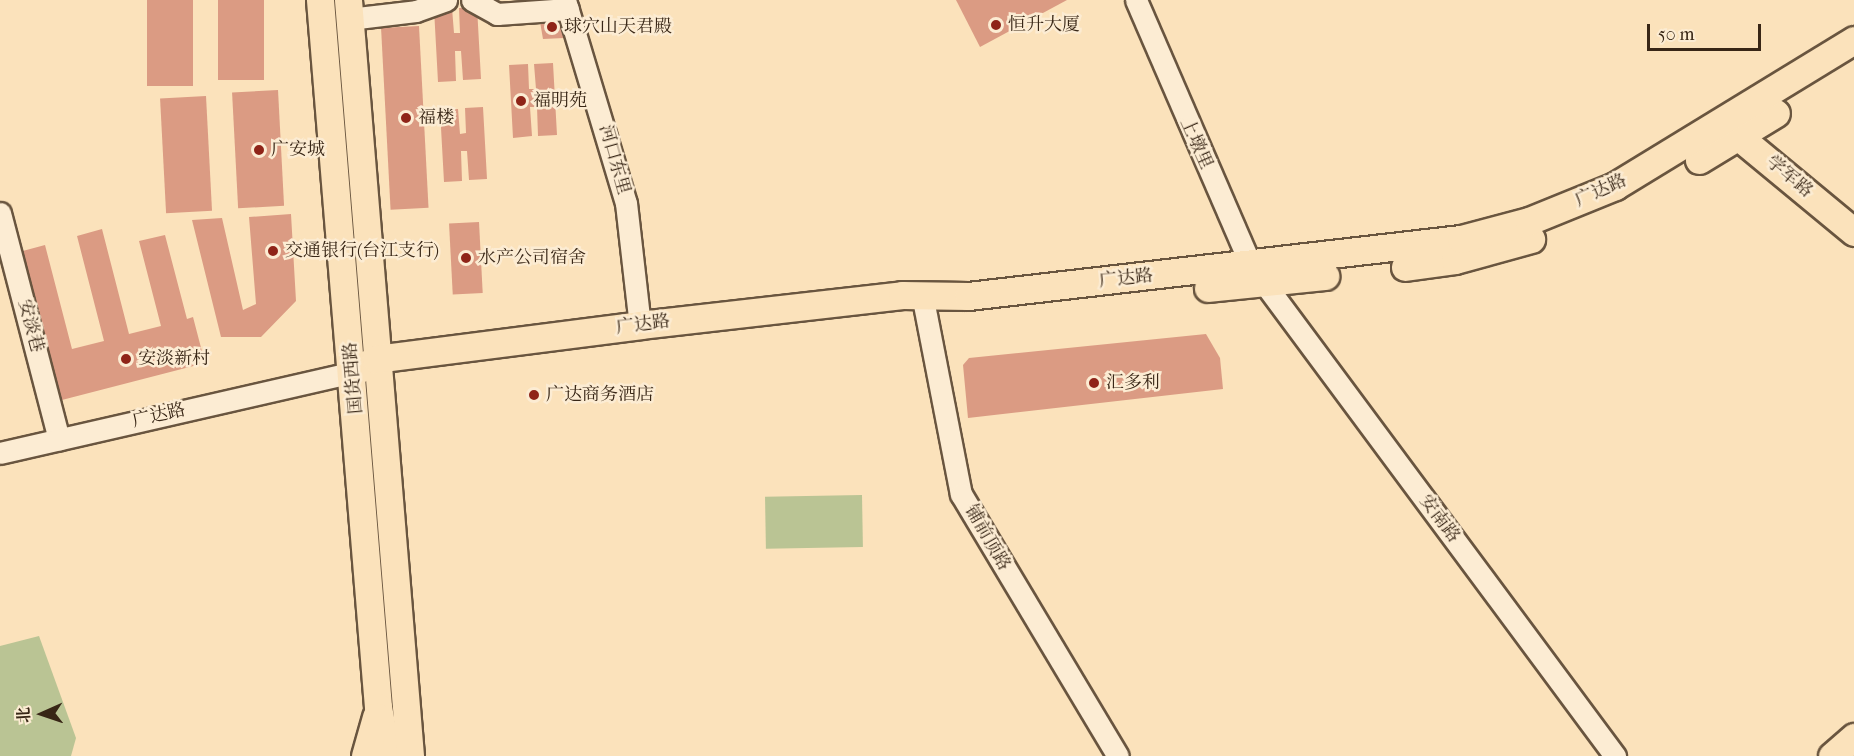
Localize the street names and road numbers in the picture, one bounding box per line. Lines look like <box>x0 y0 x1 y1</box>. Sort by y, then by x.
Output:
street label: 上墩里 <box>1175 115 1217 173</box>
street label: 河口东里 <box>594 122 634 198</box>
street label: 学军路 <box>1761 151 1817 203</box>
street label: 广达路 <box>1572 170 1630 212</box>
street label: 广达路 <box>1098 265 1154 293</box>
street label: 安淡巷 <box>13 297 47 355</box>
street label: 广达路 <box>615 311 671 339</box>
street label: 国货西路 <box>340 341 368 415</box>
street label: 广达路 <box>130 399 188 433</box>
street label: 安南路 <box>1414 491 1464 547</box>
street label: 铺前顶路 <box>960 501 1014 575</box>

